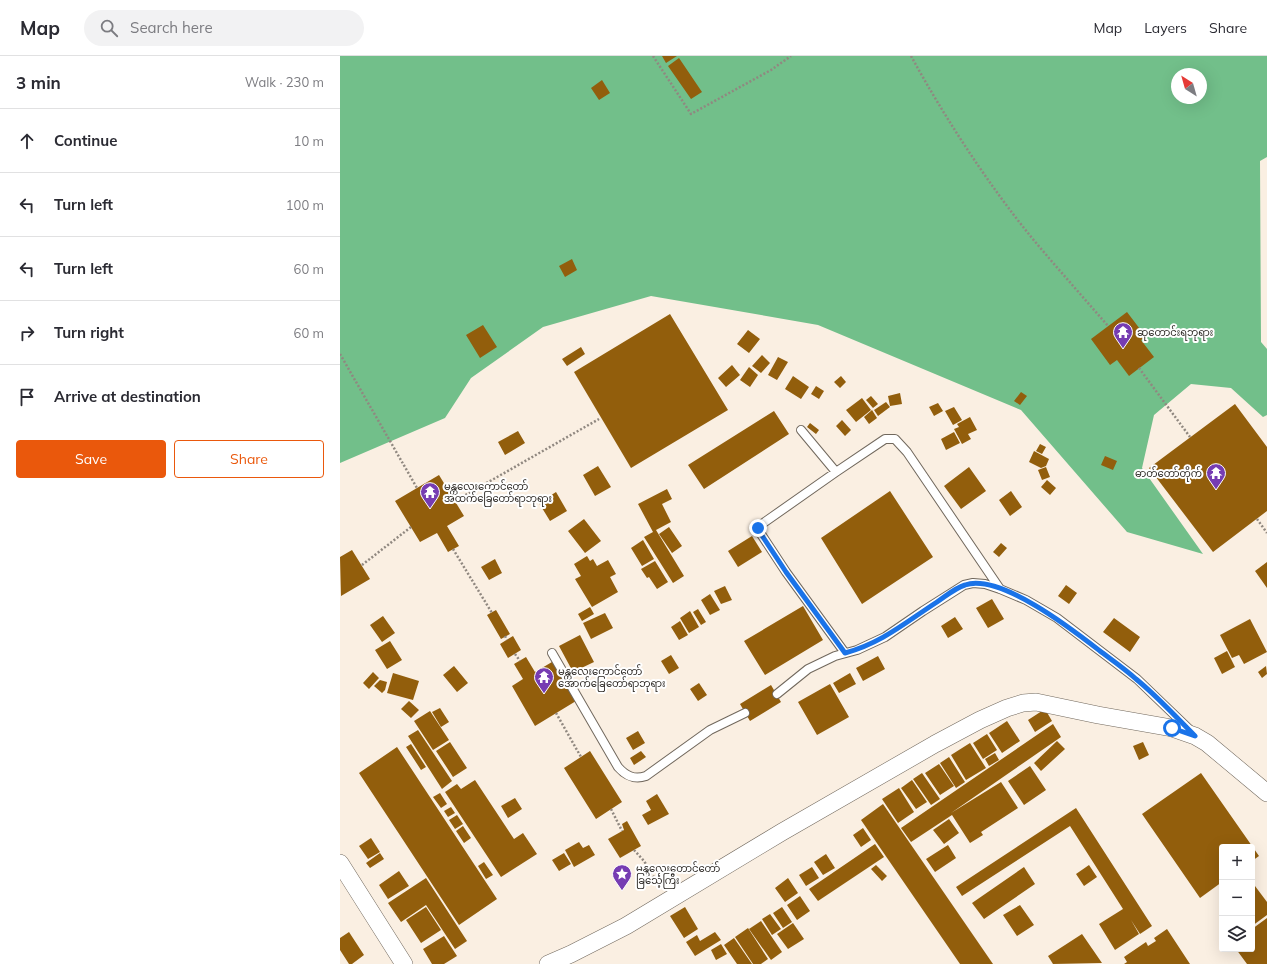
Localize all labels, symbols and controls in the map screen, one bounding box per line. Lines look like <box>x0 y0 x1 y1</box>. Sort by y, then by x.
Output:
search box <box>84 10 364 46</box>
text: Map <box>20 16 60 40</box>
icon: search <box>98 17 120 39</box>
text: Search here <box>130 18 213 37</box>
text: Map <box>1093 19 1122 37</box>
text: Layers <box>1144 19 1187 37</box>
text: Share <box>1209 19 1247 37</box>
north arrow <box>1171 68 1207 104</box>
text: 3 min <box>16 72 61 93</box>
text: Walk · 230 m <box>245 74 324 90</box>
icon: ahead <box>16 130 38 152</box>
text: Continue <box>54 131 117 150</box>
text: 10 m <box>294 133 324 149</box>
icon: left <box>16 194 38 216</box>
text: Turn left <box>54 195 113 214</box>
text: 100 m <box>286 197 324 213</box>
icon: left <box>16 258 38 280</box>
text: Turn left <box>54 259 113 278</box>
text: 60 m <box>294 261 324 277</box>
temple icon: ဆုတောင်းရဘုရား <box>1112 321 1134 349</box>
icon: right <box>16 322 38 344</box>
text: Turn right <box>54 323 124 342</box>
text: 60 m <box>294 325 324 341</box>
place label: ဆုတောင်းရဘုရား <box>1137 325 1213 341</box>
icon: arrive <box>16 386 38 408</box>
text: Arrive at destination <box>54 387 201 406</box>
button: Save <box>16 440 166 478</box>
button: Share <box>174 440 324 478</box>
temple icon: ဓာတ်တော်တိုက် <box>1205 462 1227 490</box>
place label: ဓာတ်တော်တိုက် <box>1135 466 1202 482</box>
place label: မန္တ‌လေးတောင်တော် အထက်ခြေတော်ရာဘုရား‌ <box>444 479 552 507</box>
temple icon: မန္တ‌လေးတောင်တော် အထက်ခြေတော်ရာဘုရား‌ <box>419 481 441 509</box>
route end <box>749 519 767 537</box>
place label: မန္တ‌လေးတောင်တော် အောက်ခြေတော်ရာဘုရား‌ <box>558 664 665 692</box>
temple icon: မန္တ‌လေးတောင်တော် အောက်ခြေတော်ရာဘုရား‌ <box>533 666 555 694</box>
route start <box>1163 719 1181 737</box>
map controls <box>1219 844 1255 952</box>
button: + <box>1219 844 1255 880</box>
place label: မန္တလေးတောင်တော် ‌ခြင်္သေ့ကြီး <box>636 861 721 889</box>
place icon: မန္တလေးတောင်တော် ‌ခြင်္သေ့ကြီး <box>611 863 633 891</box>
button: − <box>1219 880 1255 916</box>
button: layers <box>1219 916 1255 952</box>

